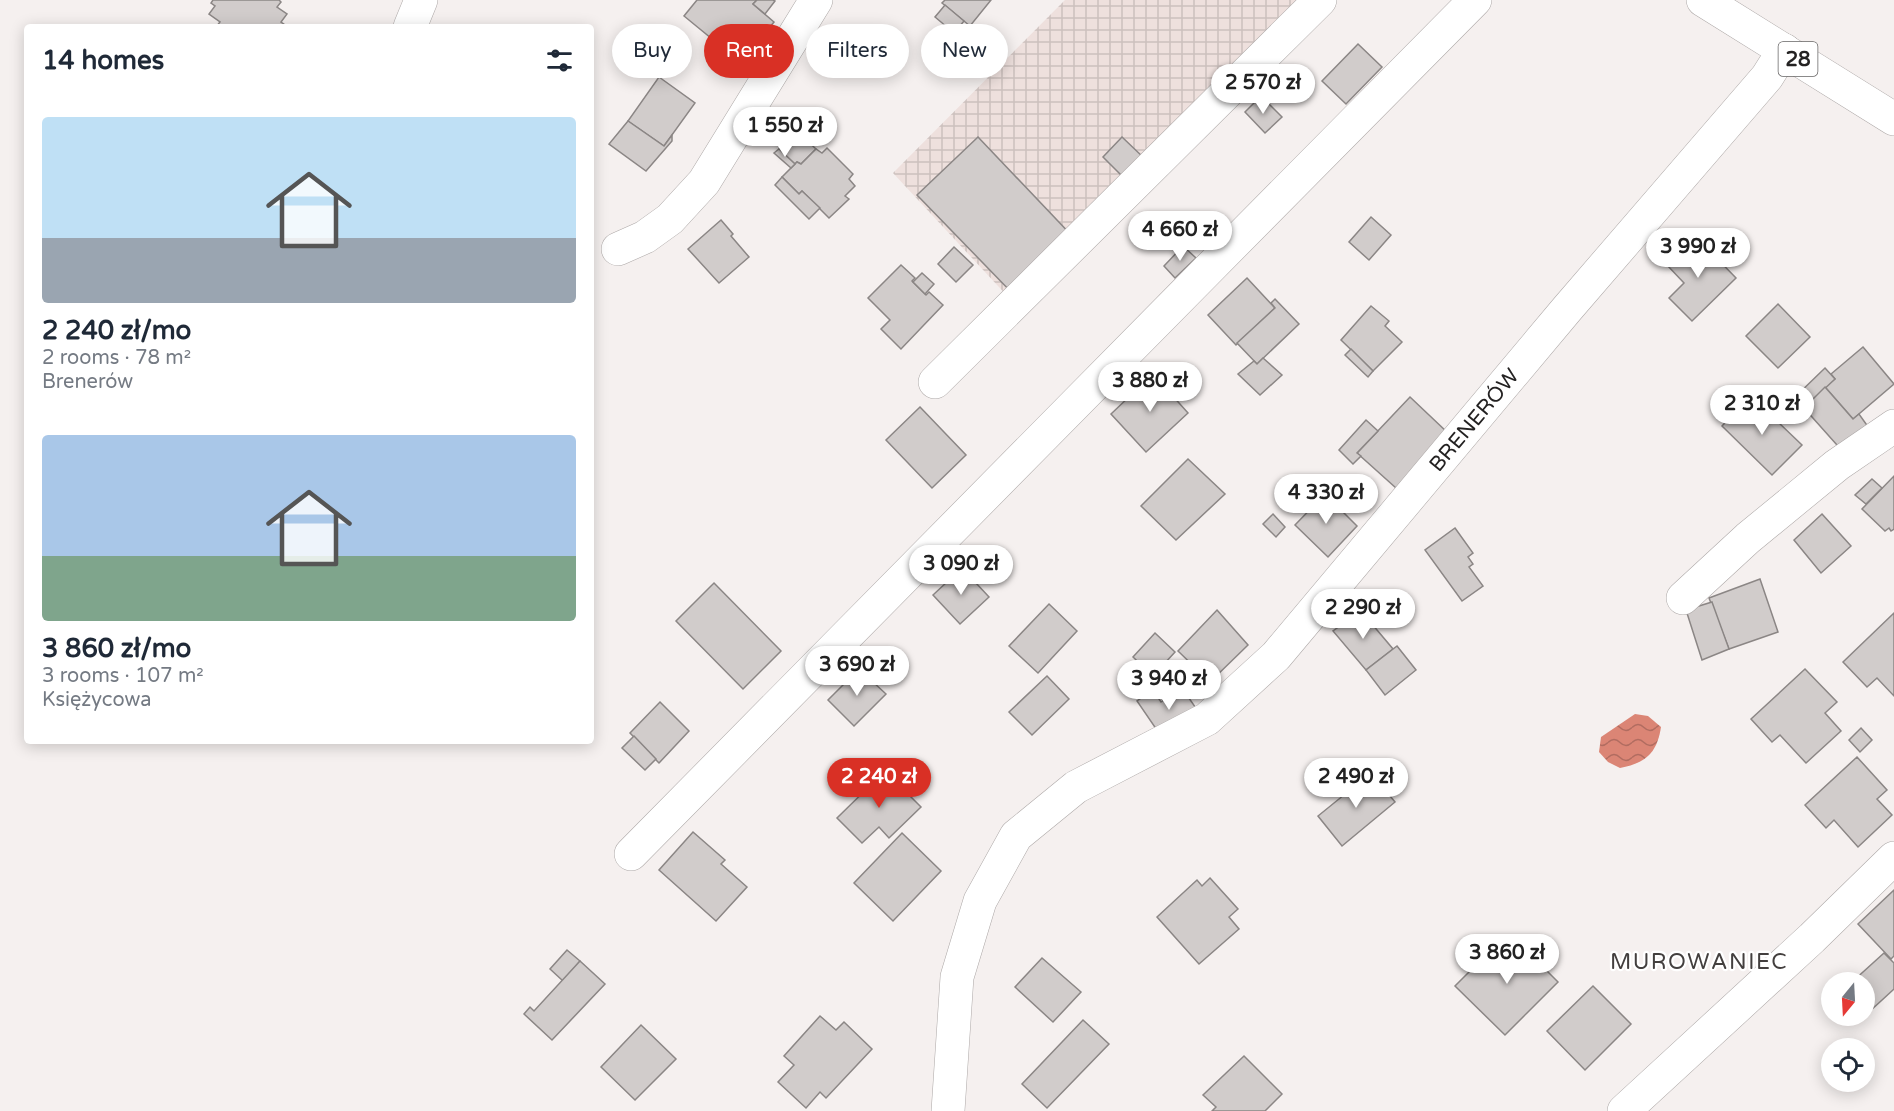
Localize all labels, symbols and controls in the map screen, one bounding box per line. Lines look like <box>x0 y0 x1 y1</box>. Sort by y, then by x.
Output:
chip: Buy <box>612 24 692 78</box>
chip: Rent <box>704 24 794 78</box>
chip: Filters <box>806 24 909 78</box>
chip: New <box>921 24 1008 78</box>
road number: 28 <box>1778 42 1818 76</box>
icon: filters <box>543 44 576 77</box>
text: 14 homes <box>42 45 164 76</box>
pin: 2 570 zł <box>1201 64 1325 115</box>
text: 2 570 zł <box>1225 71 1301 95</box>
pin: 1 550 zł <box>723 107 847 158</box>
text: 1 550 zł <box>747 114 823 138</box>
icon: home <box>255 156 363 264</box>
pin: 4 660 zł <box>1118 211 1242 262</box>
text: 4 660 zł <box>1142 218 1218 242</box>
pin: 3 990 zł <box>1636 228 1760 279</box>
text: 3 990 zł <box>1660 235 1736 259</box>
text: 2 240 zł/mo <box>42 315 191 346</box>
text: 2 rooms · 78 m² <box>42 346 191 370</box>
pin: 3 880 zł <box>1088 362 1212 413</box>
street label: BRENERÓW <box>1424 364 1525 477</box>
text: 3 880 zł <box>1112 369 1188 393</box>
text: Brenerów <box>42 370 133 394</box>
pin: 2 310 zł <box>1700 385 1824 436</box>
text: 2 310 zł <box>1724 392 1800 416</box>
icon: home <box>255 474 363 582</box>
pin: 4 330 zł <box>1264 474 1388 525</box>
text: 4 330 zł <box>1288 481 1364 505</box>
pin: 3 090 zł <box>899 545 1023 596</box>
text: 3 090 zł <box>923 552 999 576</box>
pin: 2 290 zł <box>1301 589 1425 640</box>
text: 2 290 zł <box>1325 596 1401 620</box>
text: 3 860 zł/mo <box>42 633 191 664</box>
pin: 3 690 zł <box>795 646 919 697</box>
text: 3 690 zł <box>819 653 895 677</box>
pin: 3 940 zł <box>1107 660 1231 711</box>
text: 3 rooms · 107 m² <box>42 664 204 688</box>
text: 3 940 zł <box>1131 667 1207 691</box>
text: Księżycowa <box>42 688 151 712</box>
pin: 2 240 zł <box>817 758 941 809</box>
pin: 2 490 zł <box>1294 758 1418 809</box>
text: 2 240 zł <box>841 765 917 789</box>
text: 2 490 zł <box>1318 765 1394 789</box>
pin: 3 860 zł <box>1445 934 1569 985</box>
text: 3 860 zł <box>1469 941 1545 965</box>
district label: MUROWANIEC <box>1610 949 1788 975</box>
north arrow <box>1821 972 1875 1026</box>
map controls <box>1821 972 1875 1092</box>
button: locate <box>1821 1038 1875 1092</box>

